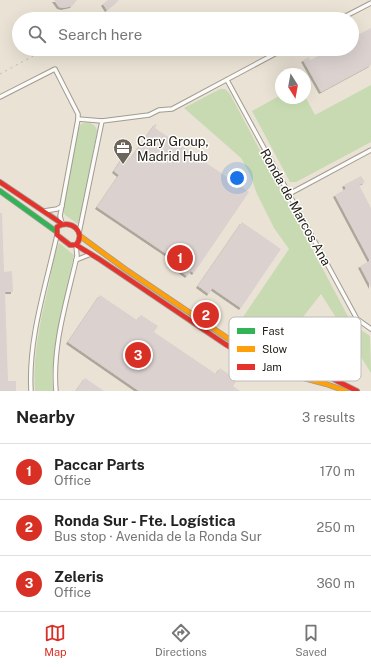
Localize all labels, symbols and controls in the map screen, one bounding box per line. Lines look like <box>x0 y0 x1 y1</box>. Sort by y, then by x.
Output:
search box <box>12 12 359 56</box>
icon: search <box>26 23 48 45</box>
text: Search here <box>58 26 142 43</box>
north arrow <box>275 68 311 104</box>
place label: Cary Group, Madrid Hub <box>137 134 209 164</box>
office icon: Cary Group, Madrid Hub <box>112 137 134 165</box>
street label: Ronda de Marcos Ana <box>257 146 334 268</box>
your location <box>227 168 247 188</box>
pin: 1 <box>167 243 193 273</box>
pin: 2 <box>193 300 219 330</box>
legend <box>229 317 361 381</box>
text: Fast <box>262 325 284 337</box>
pin: 3 <box>125 340 151 370</box>
text: Slow <box>262 343 288 355</box>
text: Jam <box>262 361 282 373</box>
text: Nearby <box>16 407 75 427</box>
text: 3 results <box>302 410 355 425</box>
text: Paccar Parts <box>54 456 145 473</box>
text: 1 <box>26 464 32 479</box>
text: 170 m <box>320 464 355 479</box>
text: Office <box>54 473 91 488</box>
text: Ronda Sur - Fte. Logística <box>54 512 235 529</box>
text: 2 <box>25 520 33 535</box>
text: 250 m <box>317 520 355 535</box>
text: Bus stop · Avenida de la Ronda Sur <box>54 529 262 544</box>
text: Zeleris <box>54 568 104 585</box>
text: 3 <box>25 576 33 591</box>
text: 360 m <box>317 576 355 591</box>
text: Office <box>54 585 91 600</box>
tab: Map <box>44 622 67 658</box>
tab: Directions <box>155 622 207 658</box>
tab: Saved <box>295 622 327 658</box>

